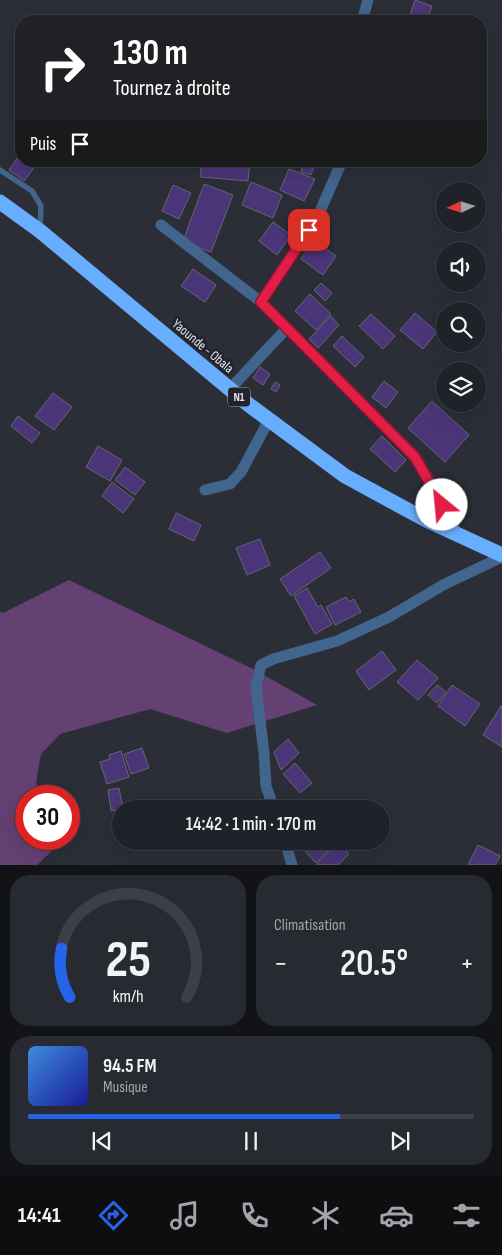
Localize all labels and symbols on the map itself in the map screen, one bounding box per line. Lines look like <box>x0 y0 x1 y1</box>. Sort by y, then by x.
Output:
north arrow <box>436 182 486 232</box>
pin <box>288 209 330 251</box>
street label: Yaounde - Obala <box>169 315 237 377</box>
road number: N1 <box>228 388 250 407</box>
position arrow <box>415 478 467 530</box>
speed limit sign: 30 <box>15 785 80 850</box>

